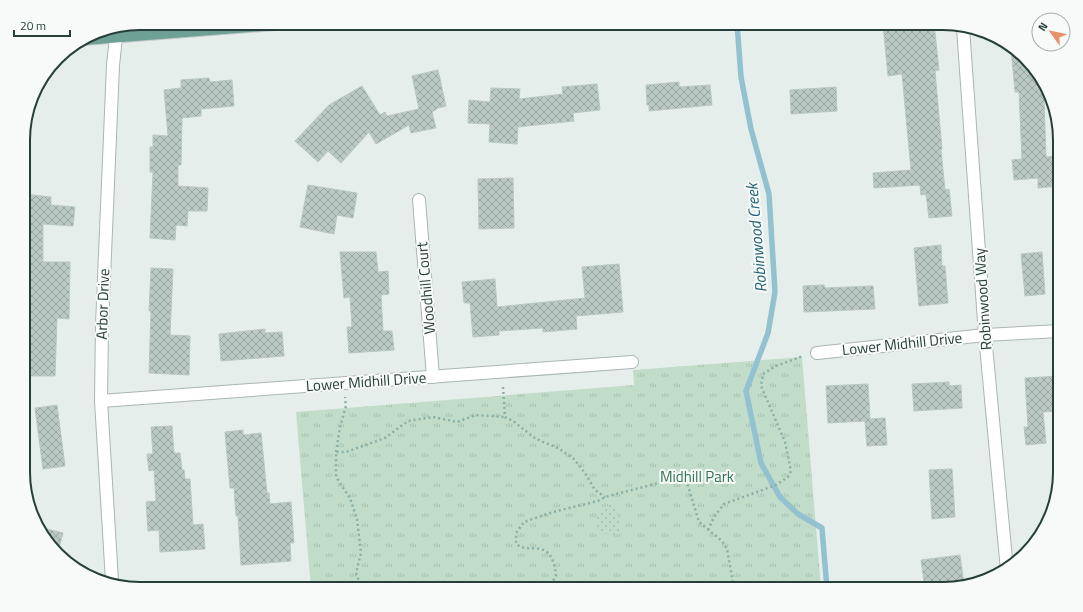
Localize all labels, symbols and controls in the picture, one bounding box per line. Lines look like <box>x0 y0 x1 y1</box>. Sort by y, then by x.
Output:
scale bar <box>14 12 70 38</box>
north arrow <box>1031 12 1071 52</box>
text: 20 m <box>20 16 46 35</box>
text: N <box>1034 19 1051 34</box>
water label: Robinwood Creek <box>739 180 773 294</box>
street label: Woodhill Court <box>410 240 441 335</box>
street label: Robinwood Way <box>967 247 998 351</box>
street label: Arbor Drive <box>90 268 115 340</box>
street label: Lower Midhill Drive <box>841 326 963 361</box>
street label: Lower Midhill Drive <box>305 366 427 397</box>
park label: Midhill Park <box>660 465 734 488</box>

